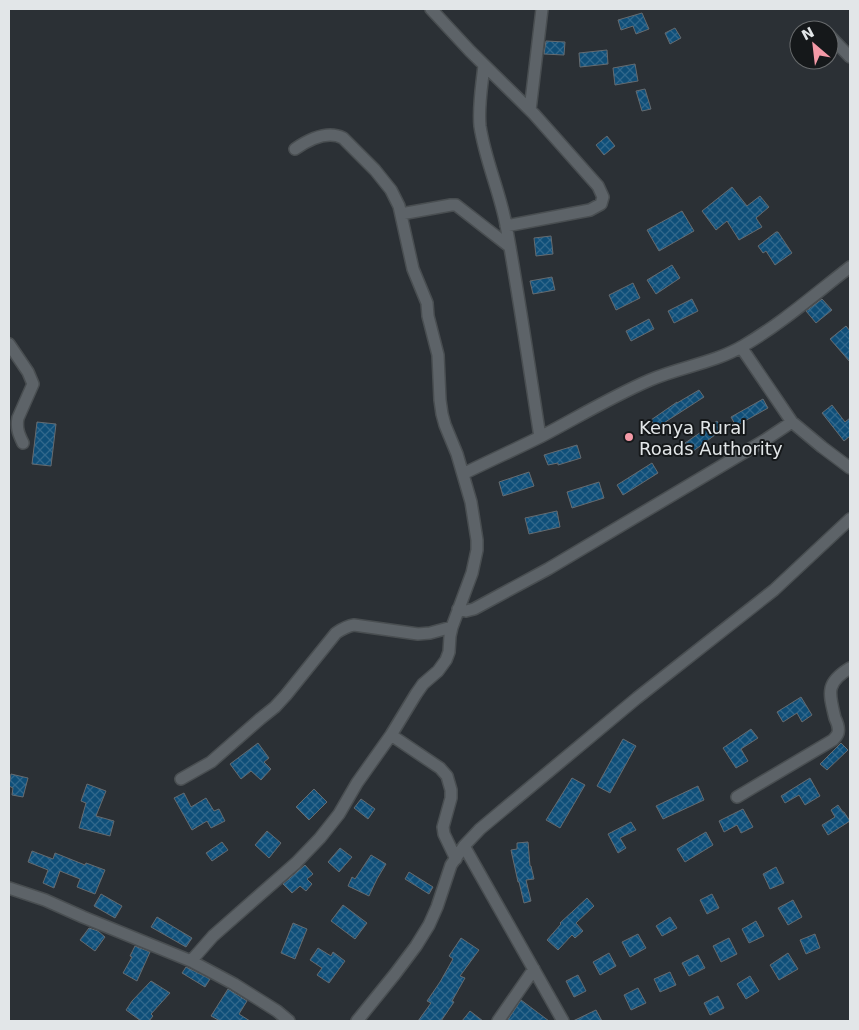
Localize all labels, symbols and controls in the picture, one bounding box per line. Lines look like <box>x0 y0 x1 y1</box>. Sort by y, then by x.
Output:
north arrow <box>789 20 839 70</box>
text: N <box>799 24 817 43</box>
place label: Kenya Rural Roads Authority <box>639 417 783 459</box>
marker: Kenya Rural Roads Authority <box>623 431 635 443</box>

